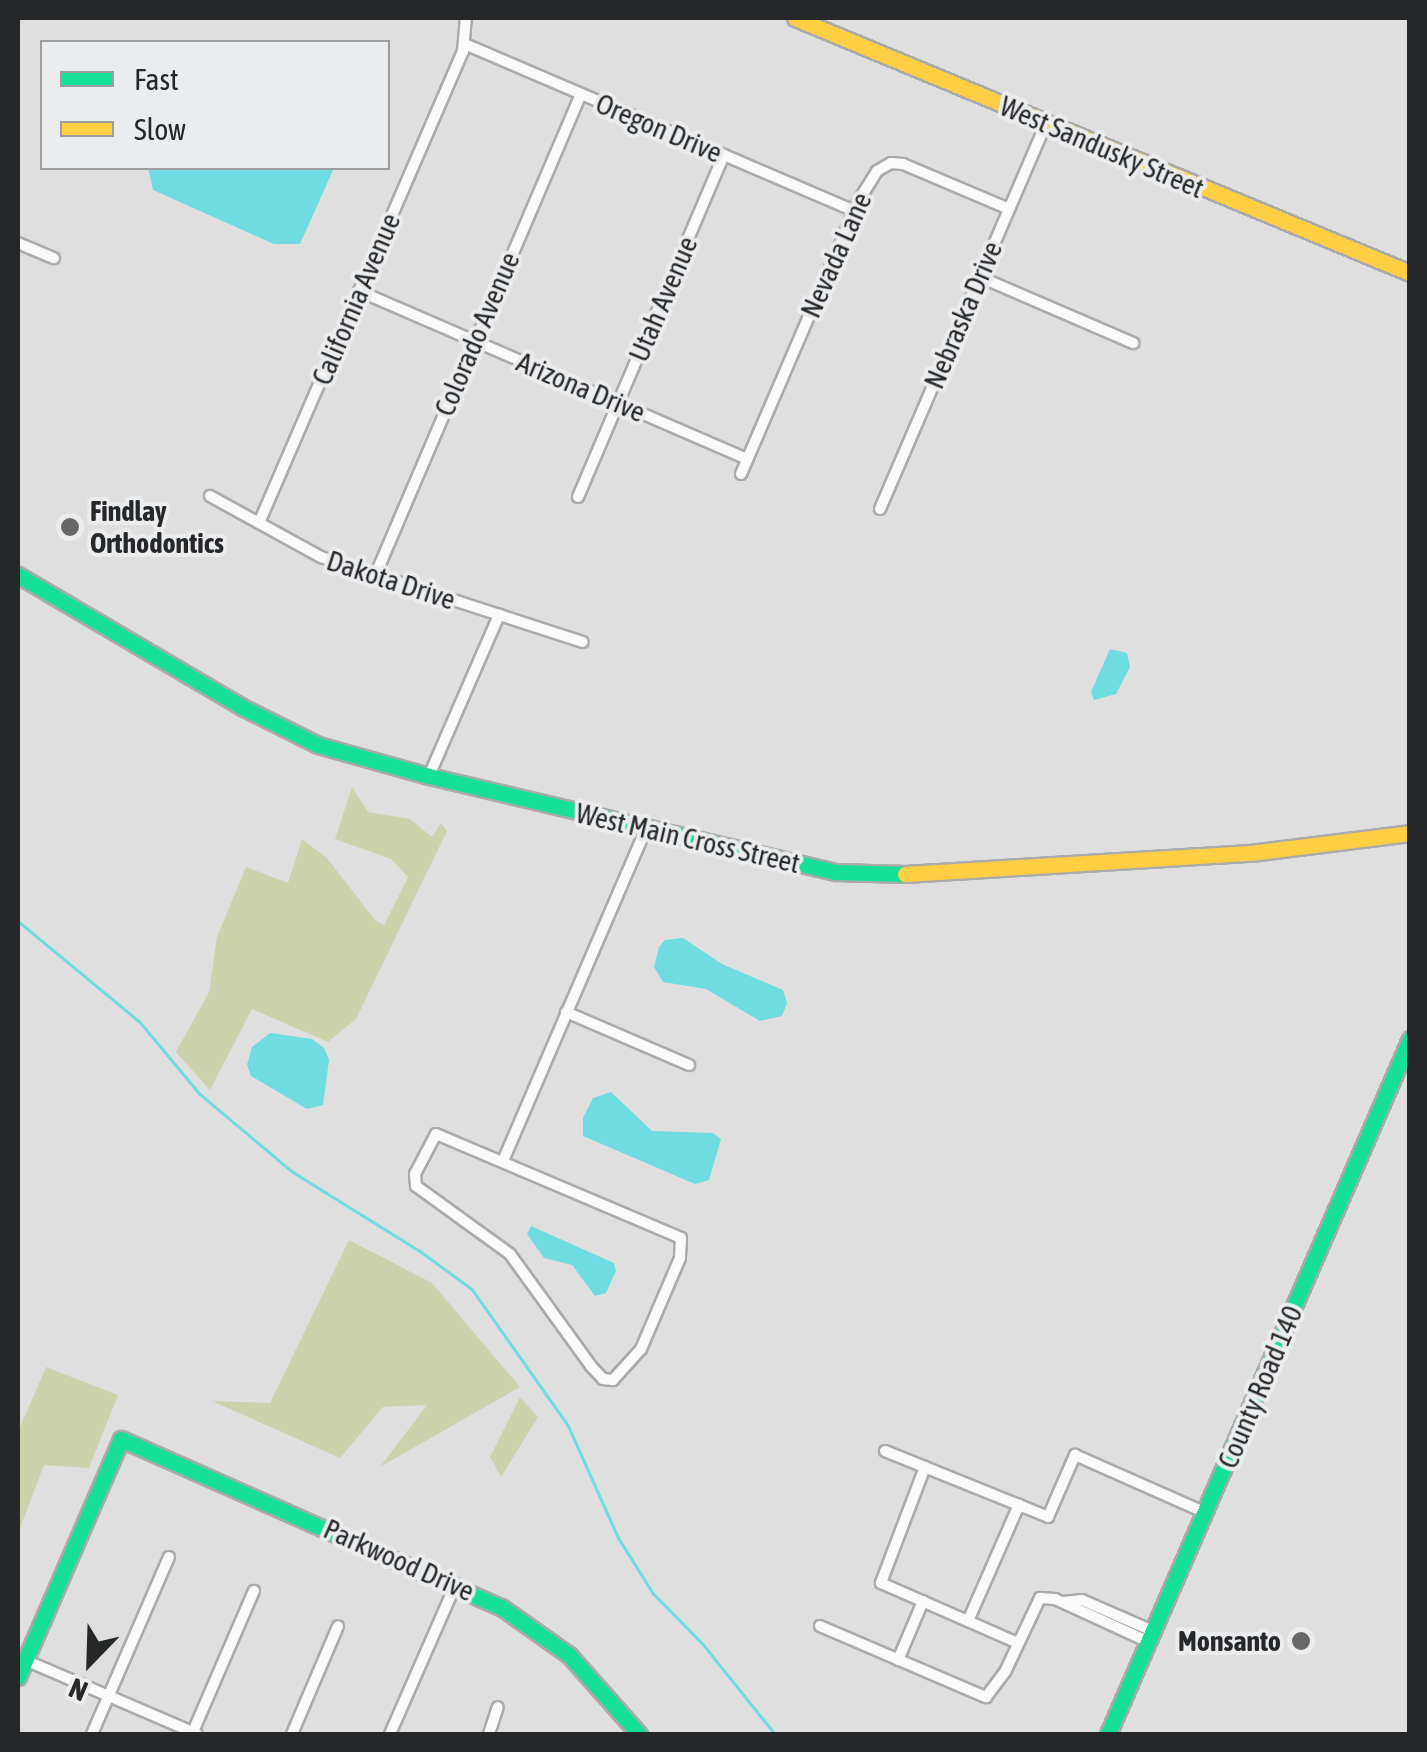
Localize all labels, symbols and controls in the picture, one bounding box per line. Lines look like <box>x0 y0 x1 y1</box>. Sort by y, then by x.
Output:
legend <box>40 40 390 170</box>
text: Fast <box>134 62 179 96</box>
street label: Oregon Drive <box>591 86 727 170</box>
street label: West Sandusky Street <box>995 89 1209 205</box>
text: Slow <box>134 112 186 146</box>
street label: Nevada Lane <box>794 187 878 323</box>
street label: California Avenue <box>305 208 407 390</box>
street label: Utah Avenue <box>622 231 704 367</box>
street label: Nebraska Drive <box>917 236 1009 394</box>
street label: Colorado Avenue <box>427 247 527 421</box>
street label: Arizona Drive <box>512 345 650 429</box>
place label: Findlay Orthodontics <box>90 494 224 560</box>
marker: Findlay Orthodontics <box>59 516 81 538</box>
street label: Dakota Drive <box>323 543 459 617</box>
street label: West Main Cross Street <box>573 796 803 880</box>
street label: County Road 140 <box>1211 1301 1309 1473</box>
street label: Parkwood Drive <box>319 1512 479 1608</box>
north arrow <box>40 1612 140 1712</box>
place label: Monsanto <box>1178 1624 1281 1658</box>
marker: Monsanto <box>1290 1630 1312 1652</box>
text: N <box>64 1672 92 1708</box>

